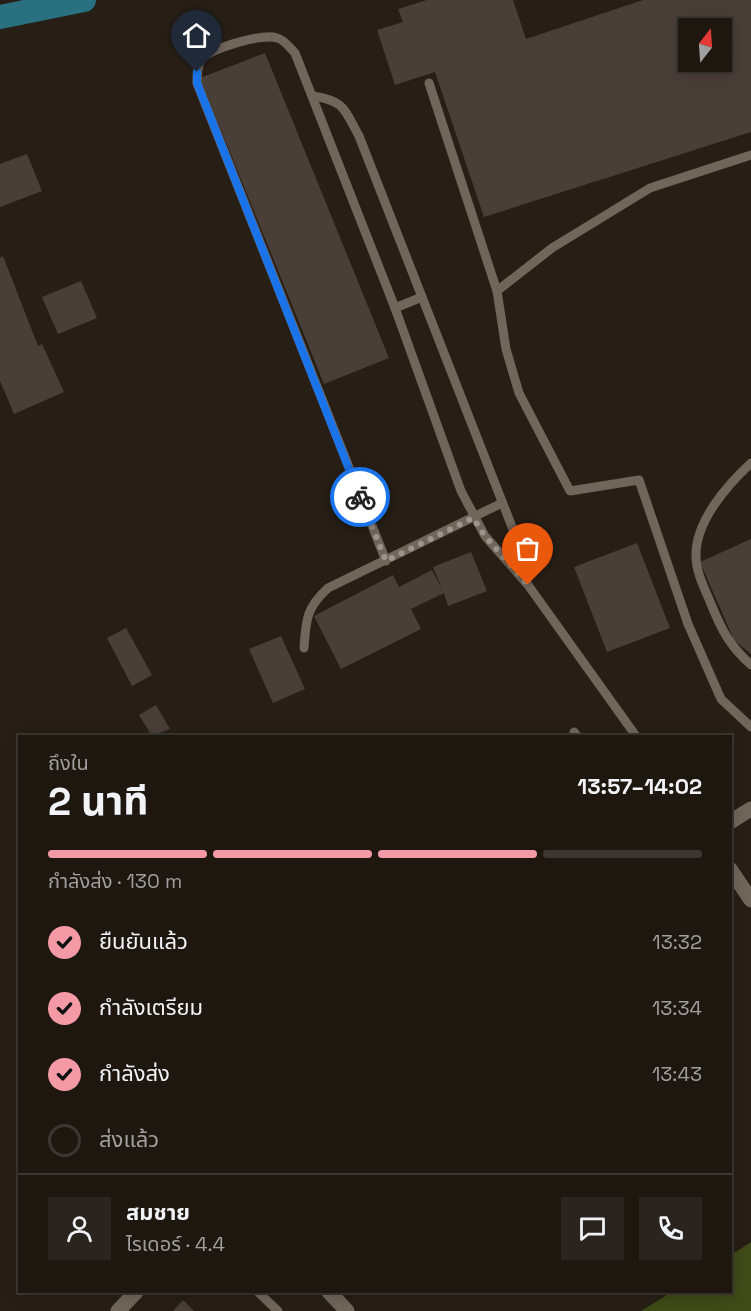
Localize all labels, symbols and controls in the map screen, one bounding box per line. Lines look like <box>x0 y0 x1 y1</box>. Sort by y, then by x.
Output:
pin <box>171 10 222 72</box>
north arrow <box>678 18 732 72</box>
map controls <box>678 18 732 72</box>
icon: home <box>180 19 213 52</box>
courier <box>330 467 390 527</box>
icon: bike <box>344 481 377 514</box>
pin <box>502 523 553 585</box>
icon: bag <box>511 532 544 565</box>
text: ถึงใน <box>48 750 89 776</box>
text: 13:57–14:02 <box>577 772 702 800</box>
text: 2 นาที <box>48 777 148 826</box>
text: กำลังส่ง · 130 m <box>48 868 182 894</box>
icon: check <box>48 926 81 959</box>
text: ยืนยันแล้ว <box>99 927 188 955</box>
text: 13:32 <box>652 929 702 955</box>
icon: check <box>48 992 81 1025</box>
text: กำลังเตรียม <box>99 993 203 1021</box>
text: 13:34 <box>652 995 702 1021</box>
icon: check <box>48 1058 81 1091</box>
text: กำลังส่ง <box>99 1059 170 1087</box>
text: 13:43 <box>652 1061 702 1087</box>
text: ส่งแล้ว <box>99 1125 159 1153</box>
button: person <box>48 1197 111 1260</box>
button: chat <box>561 1197 624 1260</box>
button: phone <box>639 1197 702 1260</box>
text: สมชาย <box>126 1198 190 1226</box>
text: ไรเดอร์ · 4.4 <box>126 1231 225 1257</box>

